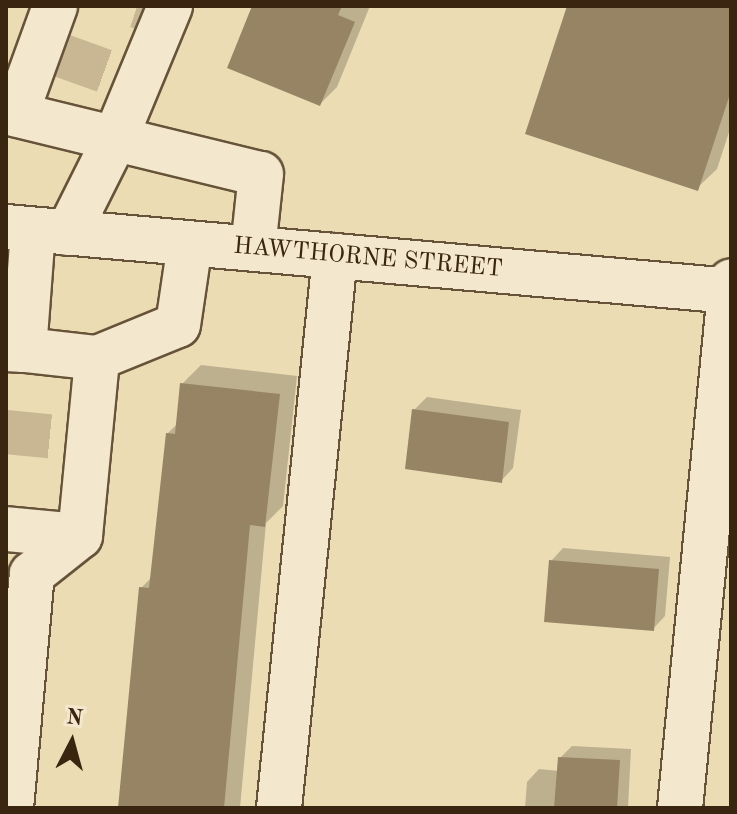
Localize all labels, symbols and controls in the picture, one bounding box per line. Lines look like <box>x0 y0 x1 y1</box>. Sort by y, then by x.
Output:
street label: HAWTHORNE STREET <box>232 233 504 285</box>
north arrow <box>32 702 112 782</box>
text: N <box>65 706 84 730</box>

